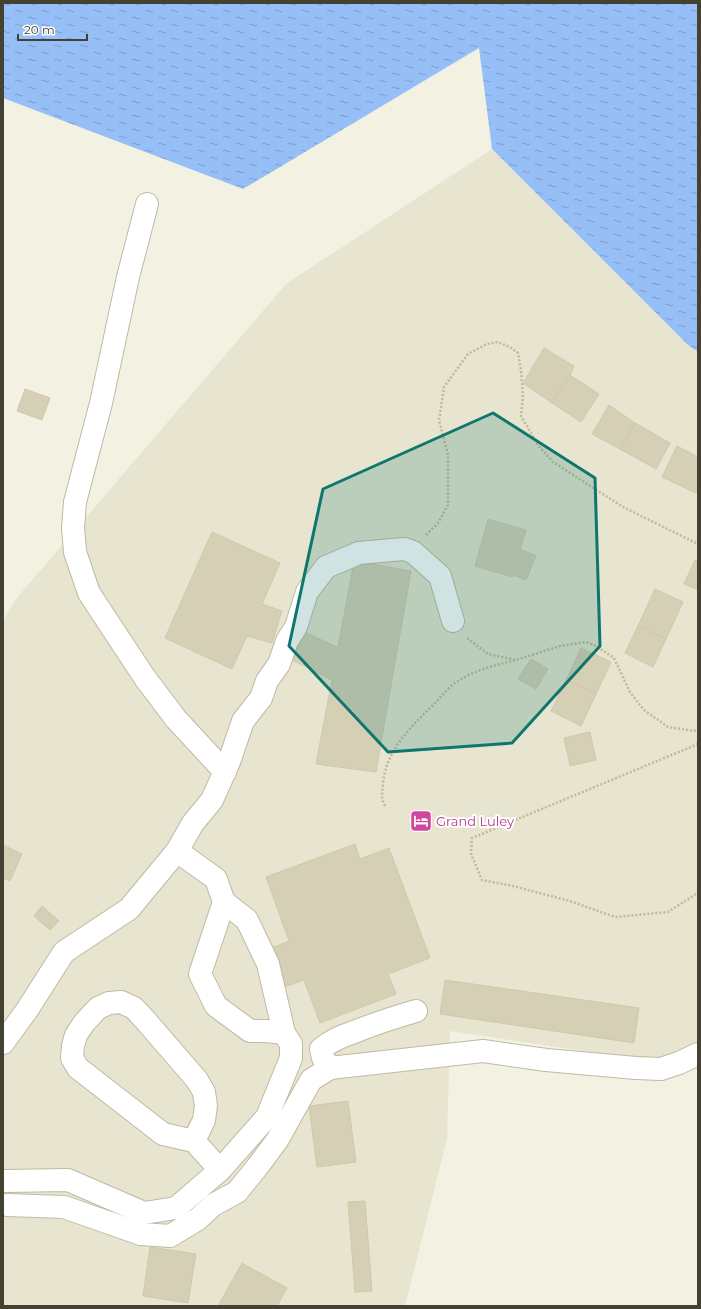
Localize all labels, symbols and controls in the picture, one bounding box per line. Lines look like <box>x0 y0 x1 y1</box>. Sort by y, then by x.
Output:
scale bar <box>18 16 87 42</box>
text: 20 m <box>24 22 55 37</box>
hotel icon: Grand Luley <box>408 808 434 834</box>
place label: Grand Luley <box>436 813 515 829</box>

